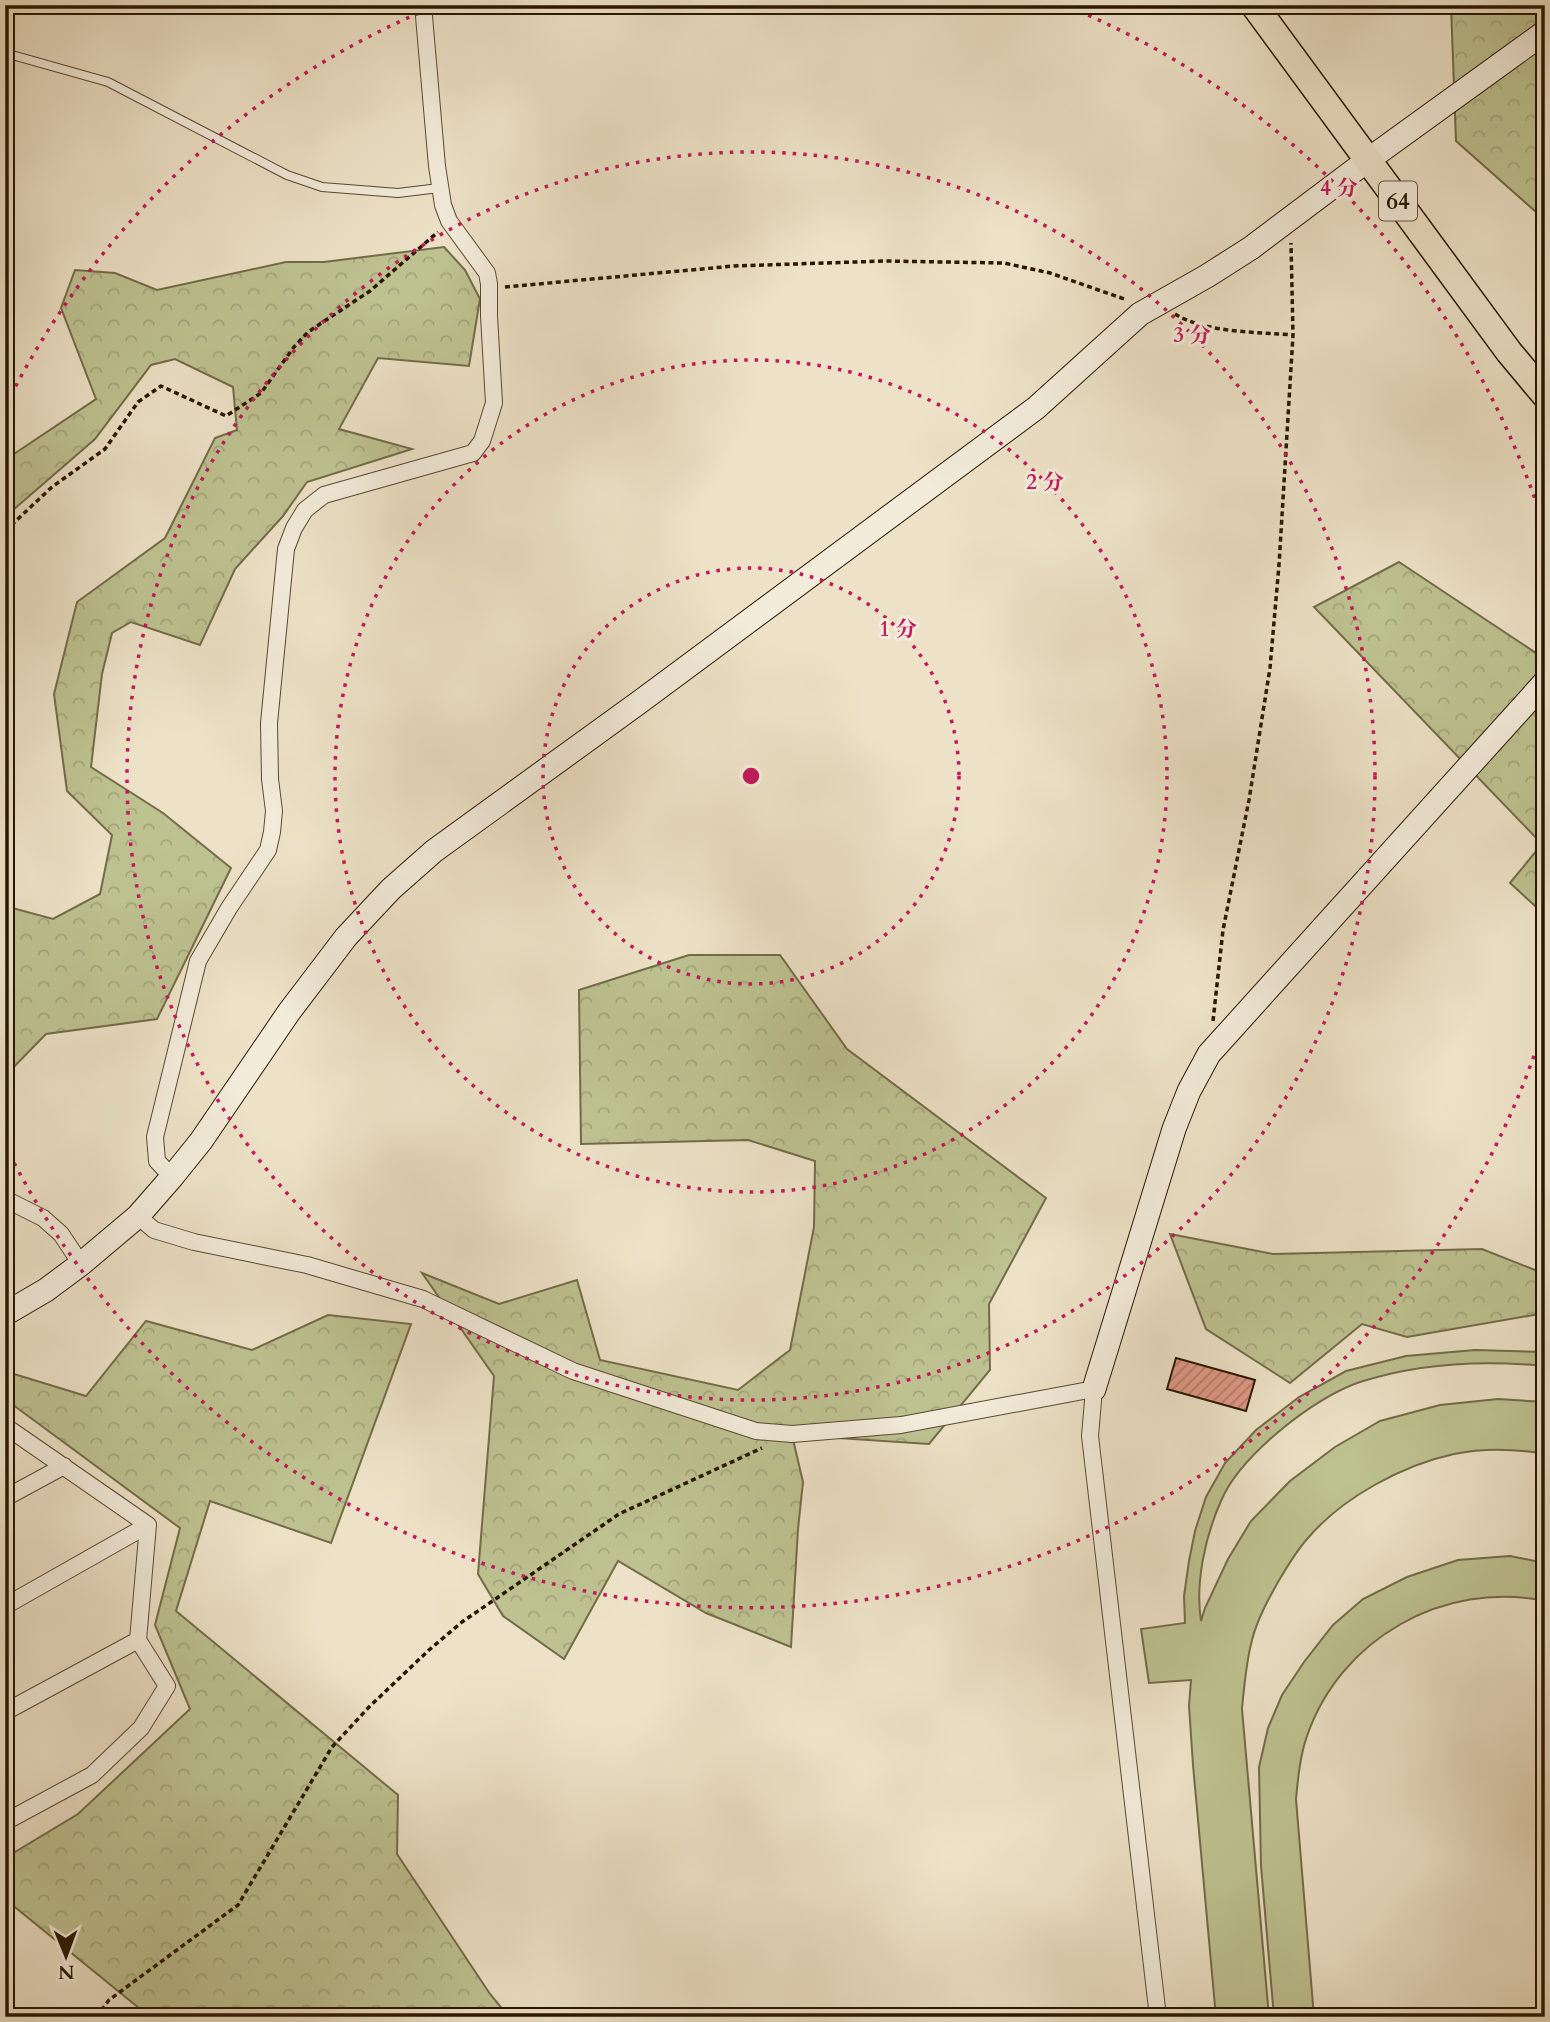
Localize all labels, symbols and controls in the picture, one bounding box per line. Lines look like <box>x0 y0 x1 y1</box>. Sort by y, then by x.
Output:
text: 4 分 <box>1320 174 1358 203</box>
road number: 64 <box>1379 182 1417 220</box>
text: 3 分 <box>1173 321 1211 350</box>
text: 2 分 <box>1026 468 1064 497</box>
text: 1 分 <box>879 615 917 644</box>
centre of rings <box>739 764 763 788</box>
north arrow <box>32 1920 102 1990</box>
text: N <box>57 1959 75 1985</box>

